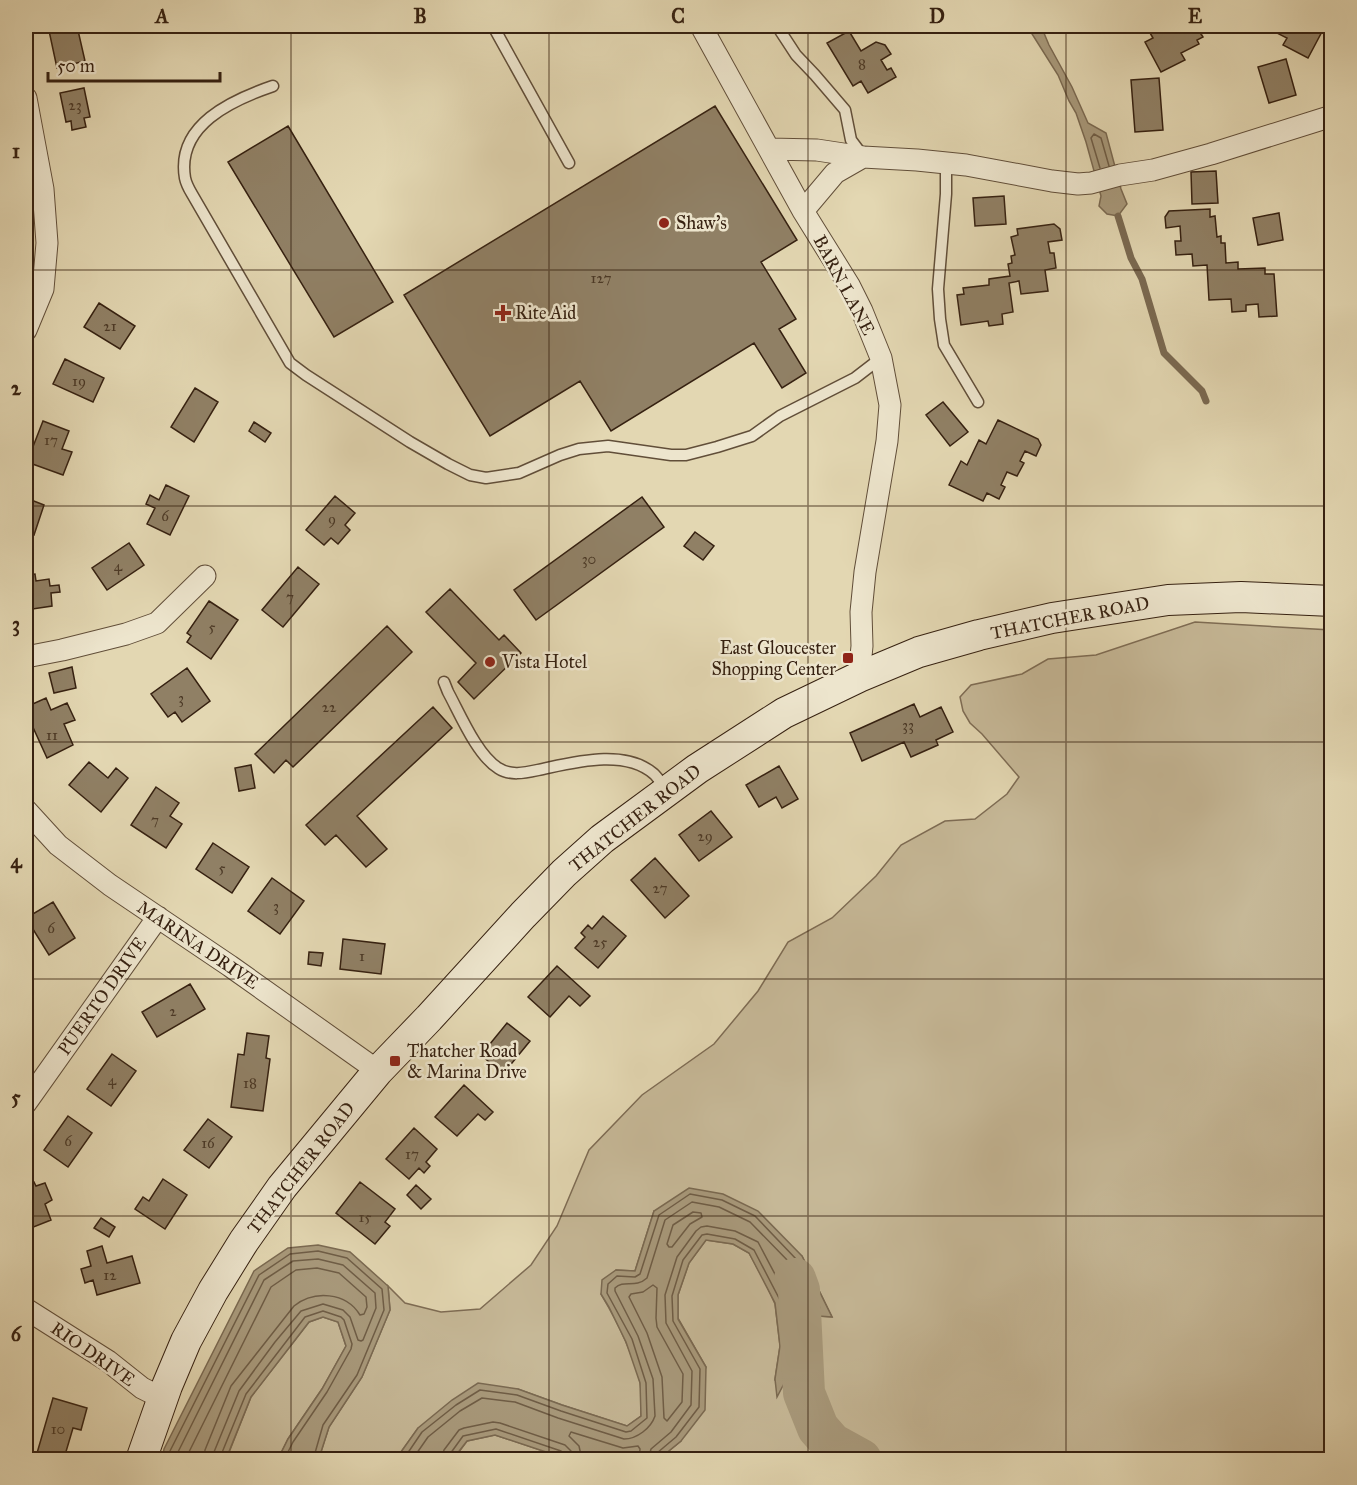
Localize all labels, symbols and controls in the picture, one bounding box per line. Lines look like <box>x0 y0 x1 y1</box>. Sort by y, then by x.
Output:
text: A <box>153 4 169 28</box>
text: B <box>413 4 427 28</box>
text: C <box>671 4 685 28</box>
text: D <box>929 4 945 28</box>
text: E <box>1188 4 1203 28</box>
scale bar <box>48 45 220 83</box>
text: 50 m <box>57 55 95 77</box>
house number: 8 <box>858 55 866 73</box>
house number: 23 <box>68 96 82 114</box>
text: 1 <box>12 139 20 163</box>
place label: Shaw's <box>676 212 727 234</box>
marker: Shaw's <box>657 216 671 230</box>
street label: BARN LANE <box>808 231 880 339</box>
house number: 127 <box>591 269 611 287</box>
place label: Rite Aid <box>515 302 576 324</box>
marker: Rite Aid <box>496 306 510 320</box>
house number: 21 <box>103 317 117 335</box>
house number: 19 <box>72 372 86 390</box>
text: 2 <box>11 376 22 400</box>
house number: 17 <box>44 431 58 449</box>
house number: 6 <box>161 507 170 525</box>
house number: 9 <box>328 510 336 528</box>
house number: 30 <box>582 550 596 568</box>
house number: 4 <box>114 557 123 575</box>
house number: 7 <box>286 588 294 606</box>
street label: THATCHER ROAD <box>989 592 1151 644</box>
text: 3 <box>12 612 20 637</box>
house number: 5 <box>209 618 216 636</box>
place label: East Gloucester Shopping Center <box>711 637 836 681</box>
place label: Vista Hotel <box>501 651 587 673</box>
marker: East Gloucester Shopping Center <box>841 651 855 665</box>
marker: Vista Hotel <box>483 655 497 669</box>
house number: 3 <box>178 689 184 707</box>
house number: 22 <box>322 698 337 716</box>
house number: 33 <box>902 716 914 734</box>
house number: 11 <box>46 726 58 744</box>
street label: THATCHER ROAD <box>565 760 705 876</box>
house number: 7 <box>151 811 159 829</box>
house number: 29 <box>697 827 713 845</box>
text: 4 <box>10 849 22 874</box>
house number: 5 <box>219 859 226 877</box>
house number: 27 <box>653 879 668 897</box>
street label: MARINA DRIVE <box>133 896 263 994</box>
house number: 3 <box>273 897 279 915</box>
house number: 6 <box>47 919 56 937</box>
street label: PUERTO DRIVE <box>53 932 151 1059</box>
house number: 25 <box>593 933 607 951</box>
house number: 1 <box>359 947 365 965</box>
house number: 2 <box>169 1002 177 1020</box>
place label: Thatcher Road & Marina Drive <box>407 1040 527 1083</box>
marker: Thatcher Road & Marina Drive <box>388 1054 402 1068</box>
house number: 4 <box>108 1071 117 1089</box>
house number: 18 <box>243 1074 257 1092</box>
text: 5 <box>11 1085 21 1109</box>
street label: THATCHER ROAD <box>243 1098 359 1238</box>
house number: 6 <box>64 1132 73 1150</box>
house number: 16 <box>201 1134 216 1152</box>
house number: 17 <box>405 1145 419 1163</box>
house number: 15 <box>359 1208 371 1226</box>
house number: 12 <box>103 1266 117 1284</box>
street label: RIO DRIVE <box>47 1317 139 1391</box>
text: 6 <box>11 1322 23 1346</box>
house number: 10 <box>51 1420 65 1438</box>

